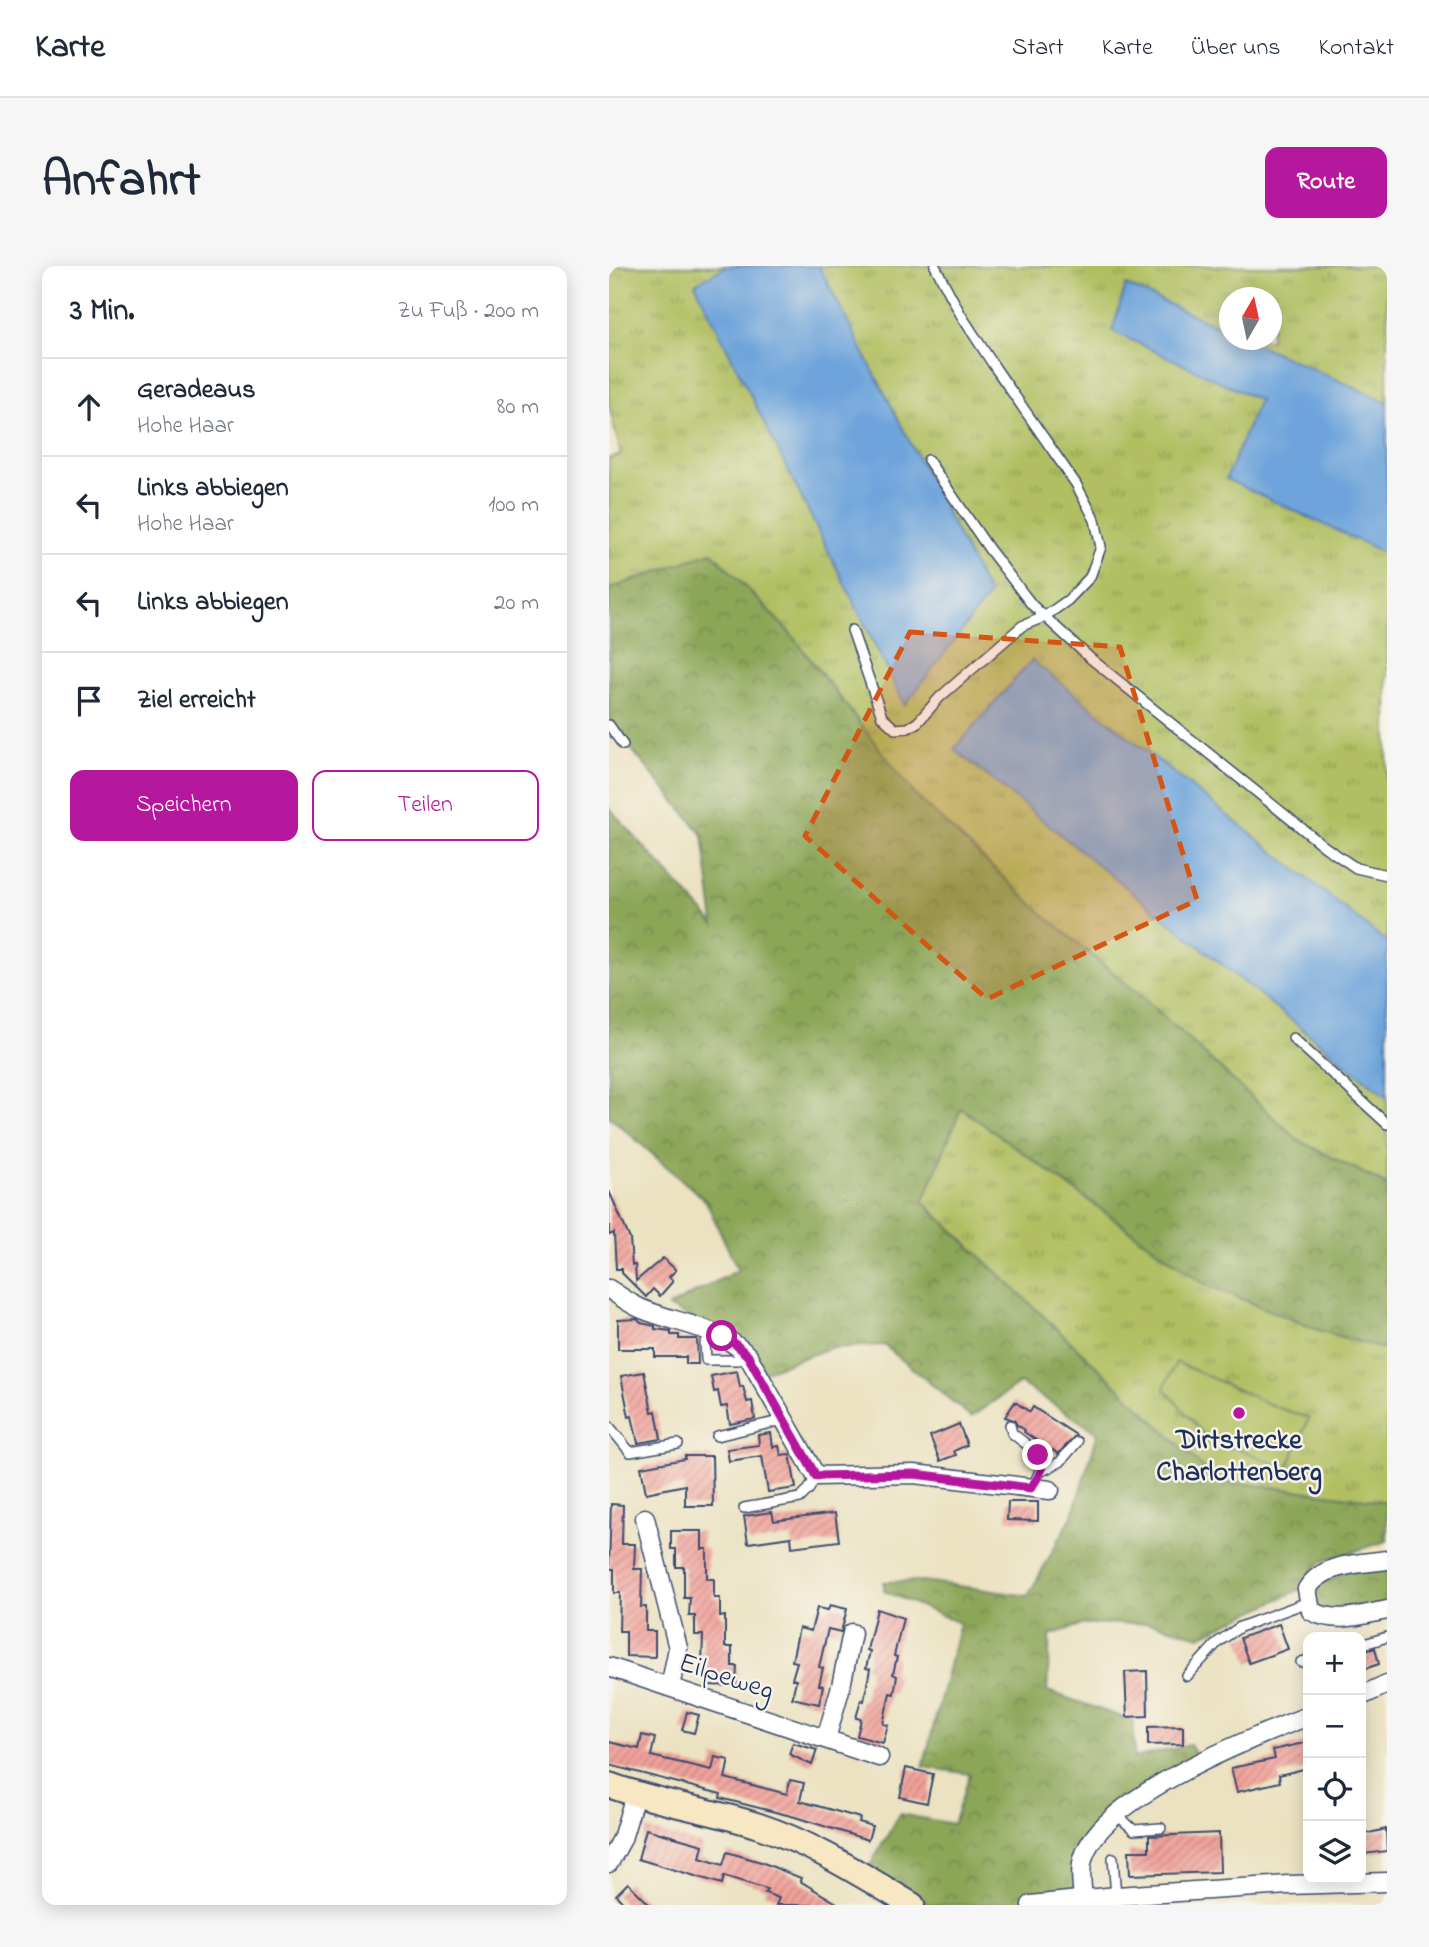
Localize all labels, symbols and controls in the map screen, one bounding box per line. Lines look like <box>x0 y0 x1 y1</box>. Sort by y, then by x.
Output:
text: Karte <box>35 24 105 72</box>
text: Start <box>1012 31 1064 66</box>
text: Karte <box>1102 31 1153 66</box>
text: Über uns <box>1191 31 1280 66</box>
text: Kontakt <box>1318 31 1394 66</box>
text: Anfahrt <box>42 146 200 218</box>
button: Route <box>1265 147 1387 218</box>
north arrow <box>1219 287 1282 350</box>
text: 3 Min. <box>70 290 134 334</box>
text: Zu Fuß · 200 m <box>397 295 539 328</box>
text: Geradeaus <box>137 372 255 410</box>
icon: ahead <box>70 388 108 426</box>
text: 80 m <box>497 391 539 424</box>
text: Hohe Haar <box>137 410 234 443</box>
text: Links abbiegen <box>137 470 288 508</box>
icon: left <box>70 486 108 524</box>
text: 100 m <box>488 489 539 522</box>
text: Hohe Haar <box>137 508 234 541</box>
icon: left <box>70 584 108 622</box>
text: Links abbiegen <box>137 584 288 622</box>
text: 20 m <box>494 587 539 620</box>
icon: arrive <box>70 682 108 720</box>
text: Ziel erreicht <box>137 682 256 720</box>
button: Speichern <box>70 770 298 841</box>
button: Teilen <box>312 770 539 841</box>
route start <box>706 1320 737 1351</box>
marker: Dirtstrecke Charlottenberg <box>1231 1405 1247 1421</box>
place label: Dirtstrecke Charlottenberg <box>1156 1421 1322 1495</box>
route end <box>1022 1439 1053 1470</box>
map controls <box>1303 1632 1366 1884</box>
button: + <box>1303 1632 1366 1695</box>
street label: Eilpeweg <box>673 1643 779 1713</box>
button: − <box>1303 1695 1366 1758</box>
button: locate <box>1303 1758 1366 1821</box>
button: layers <box>1303 1821 1366 1884</box>

